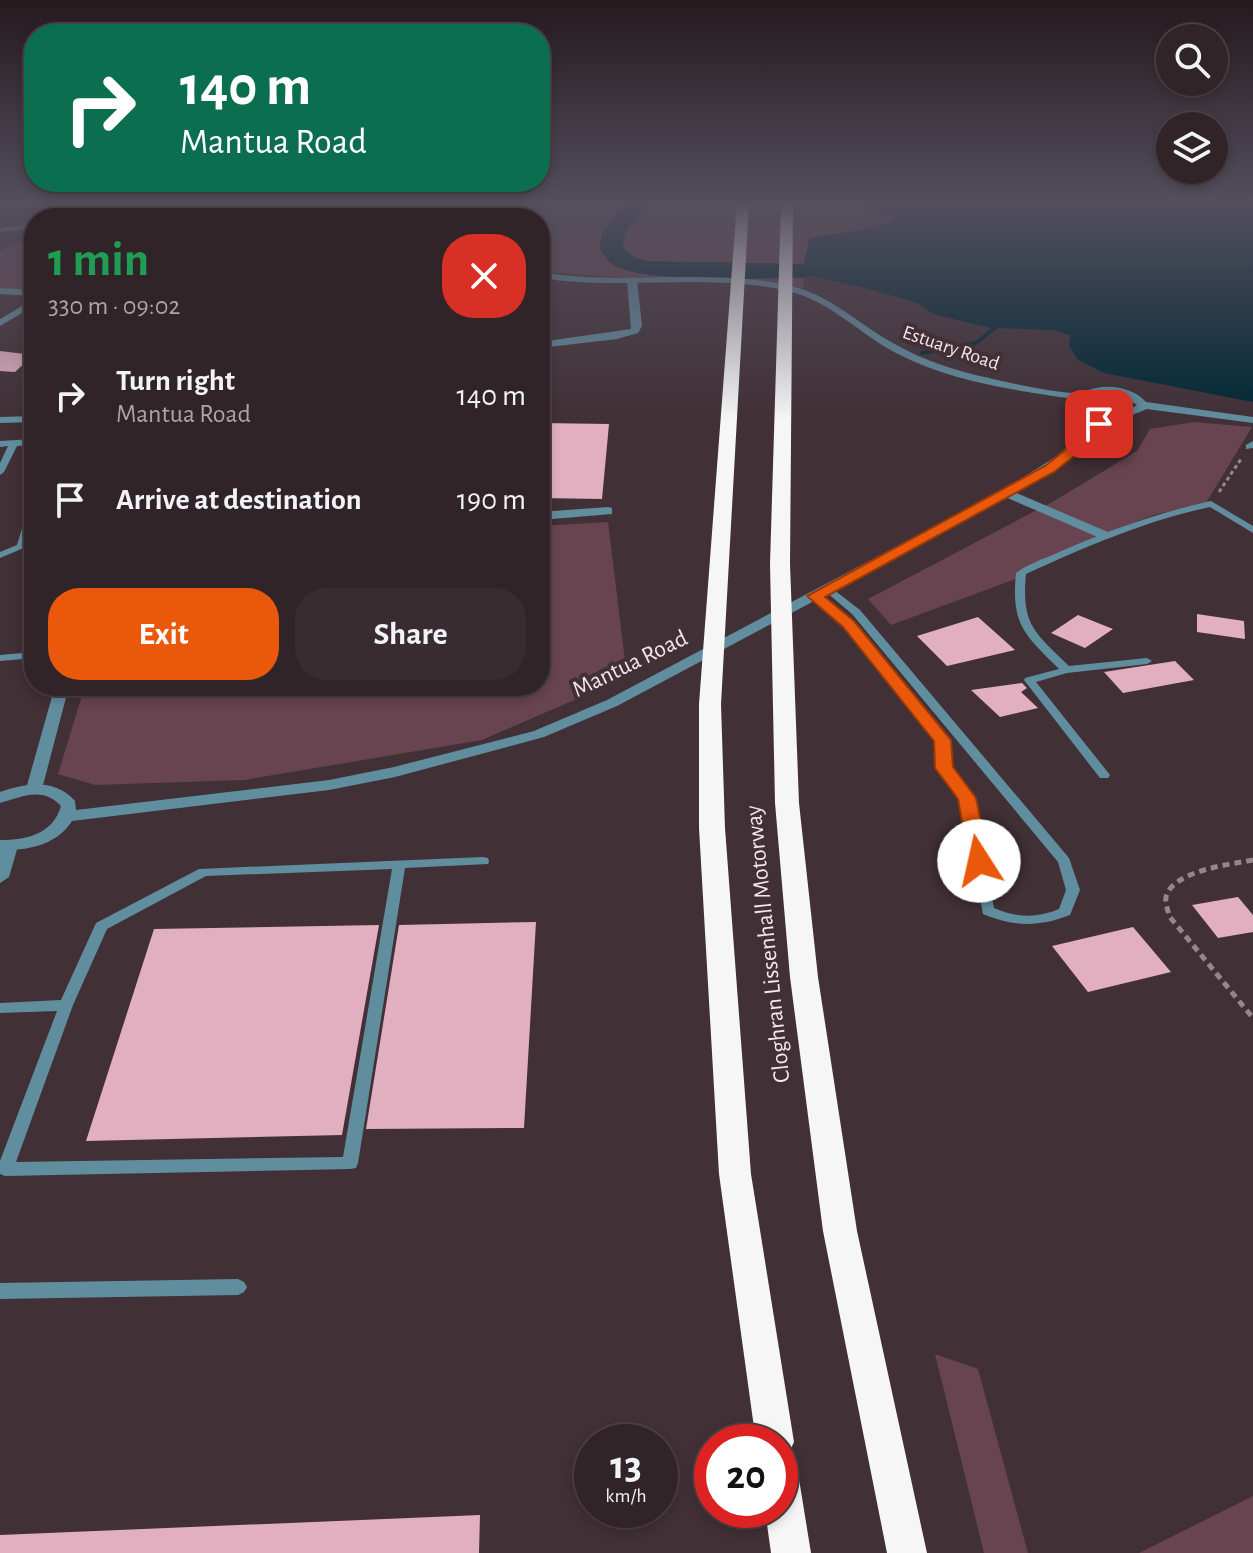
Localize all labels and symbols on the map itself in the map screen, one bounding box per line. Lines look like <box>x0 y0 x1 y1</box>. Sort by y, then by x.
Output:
street label: Estuary Road <box>900 322 1002 374</box>
pin <box>1065 390 1133 458</box>
street label: Mantua Road <box>569 626 691 702</box>
street label: Cloghran Lissenhall Motorway <box>741 804 795 1084</box>
position arrow <box>937 819 1021 903</box>
speed limit sign: 20 <box>694 1424 798 1528</box>

